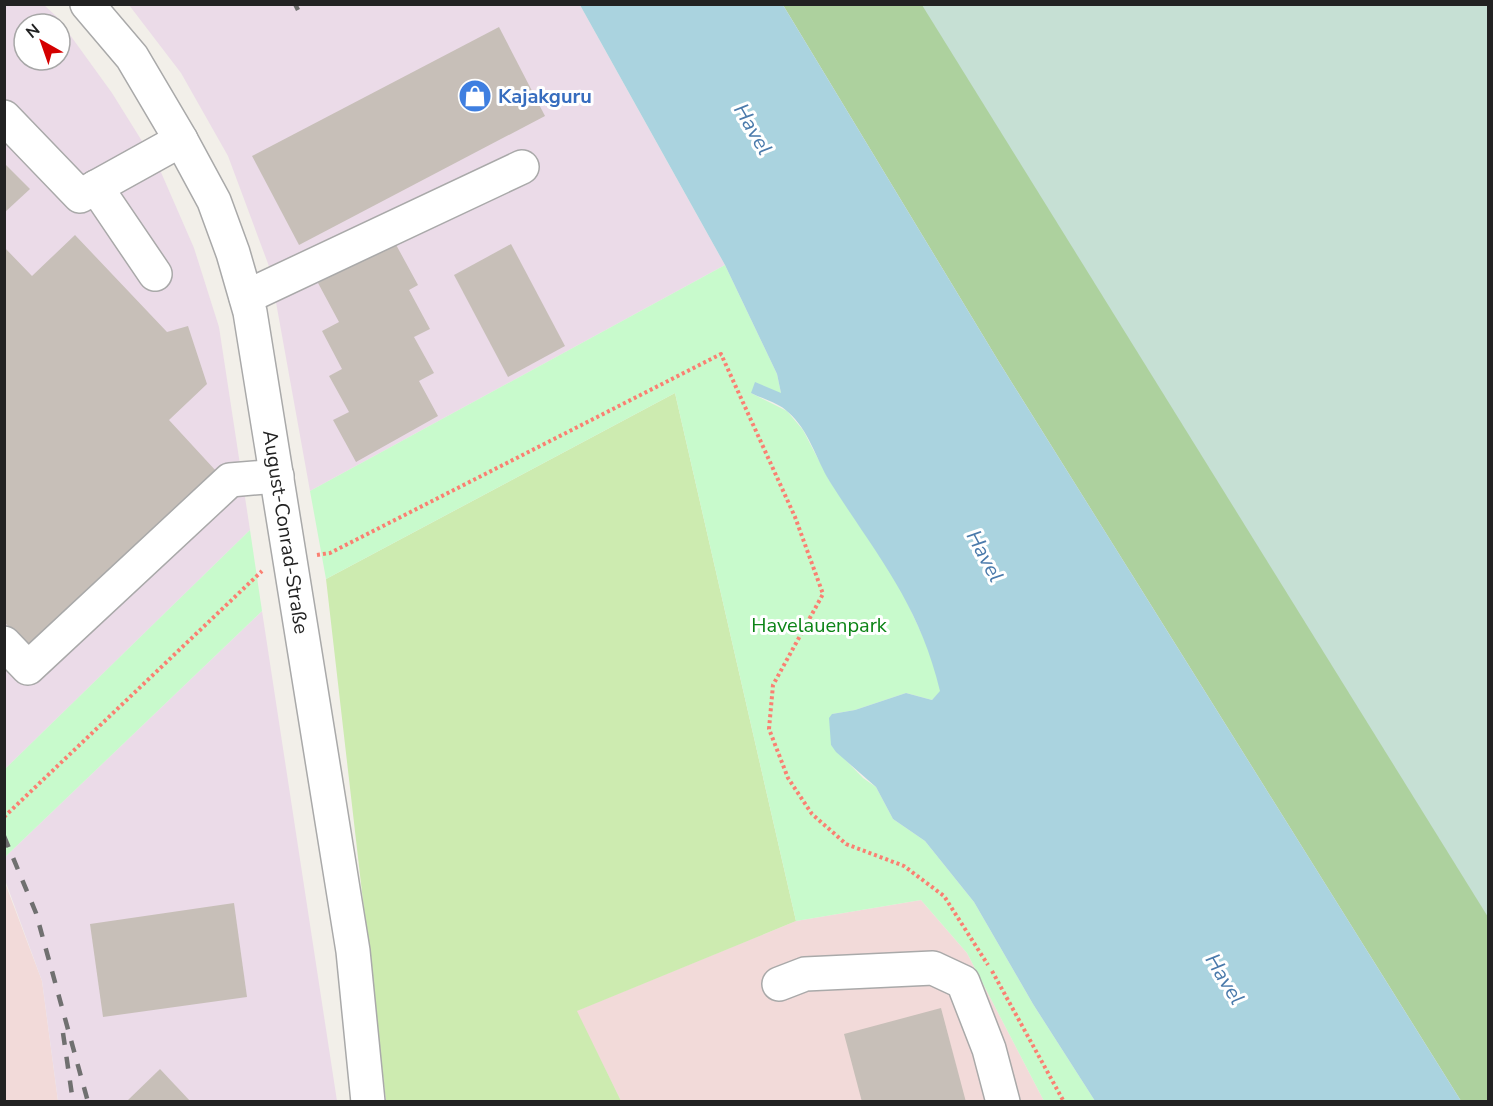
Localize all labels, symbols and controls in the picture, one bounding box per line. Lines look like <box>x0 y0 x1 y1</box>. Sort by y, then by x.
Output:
north arrow <box>12 12 72 72</box>
text: N <box>21 19 45 44</box>
shop icon: Kajakguru <box>457 78 493 114</box>
place label: Kajakguru <box>498 83 592 110</box>
water label: Havel <box>727 98 779 160</box>
street label: August-Conrad-Straße <box>256 428 315 636</box>
water label: Havel <box>960 525 1010 587</box>
park label: Havelauenpark <box>751 612 888 639</box>
water label: Havel <box>1199 948 1251 1010</box>

